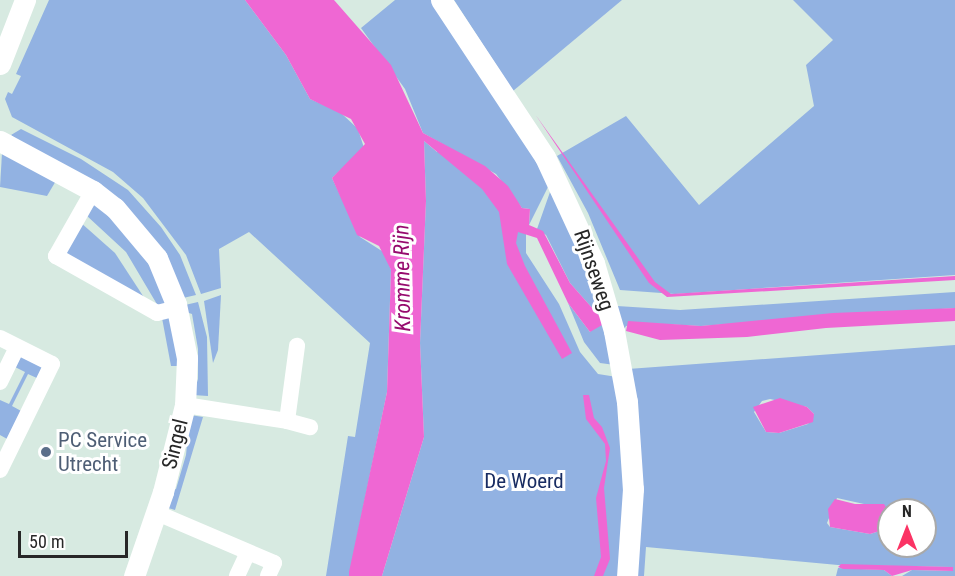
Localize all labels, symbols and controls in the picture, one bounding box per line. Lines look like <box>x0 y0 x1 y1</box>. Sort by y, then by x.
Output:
water label: Kromme Rijn <box>388 224 416 332</box>
street label: Rijnseweg <box>568 226 620 314</box>
street label: Singel <box>157 416 193 472</box>
place label: PC Service Utrecht <box>58 427 147 477</box>
marker: PC Service Utrecht <box>39 445 53 459</box>
park label: De Woerd <box>484 468 564 494</box>
north arrow <box>877 498 937 558</box>
text: N <box>902 502 912 521</box>
scale bar <box>21 519 130 557</box>
text: 50 m <box>29 531 64 552</box>

